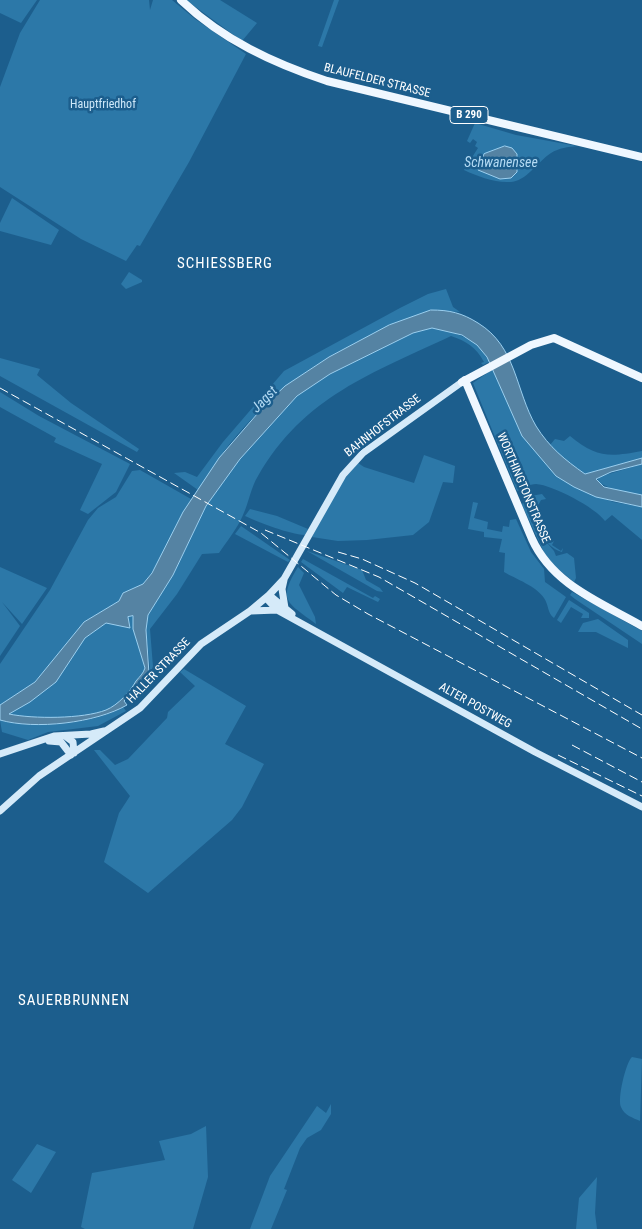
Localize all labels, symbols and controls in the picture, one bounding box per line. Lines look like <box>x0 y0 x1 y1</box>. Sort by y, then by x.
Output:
street label: BLAUFELDER STRASSE <box>322 61 432 101</box>
park label: Hauptfriedhof <box>70 98 136 112</box>
road number: B 290 <box>450 106 488 124</box>
water label: Schwanensee <box>464 155 538 171</box>
district label: SCHIESSBERG <box>176 255 274 273</box>
water label: Jagst <box>249 383 281 417</box>
street label: BAHNHOFSTRASSE <box>342 392 424 460</box>
street label: WORTHINGTONSTRASSE <box>493 431 553 545</box>
street label: HALLER STRASSE <box>124 635 194 707</box>
street label: ALTER POSTWEG <box>436 680 514 732</box>
district label: SAUERBRUNNEN <box>16 992 132 1010</box>

